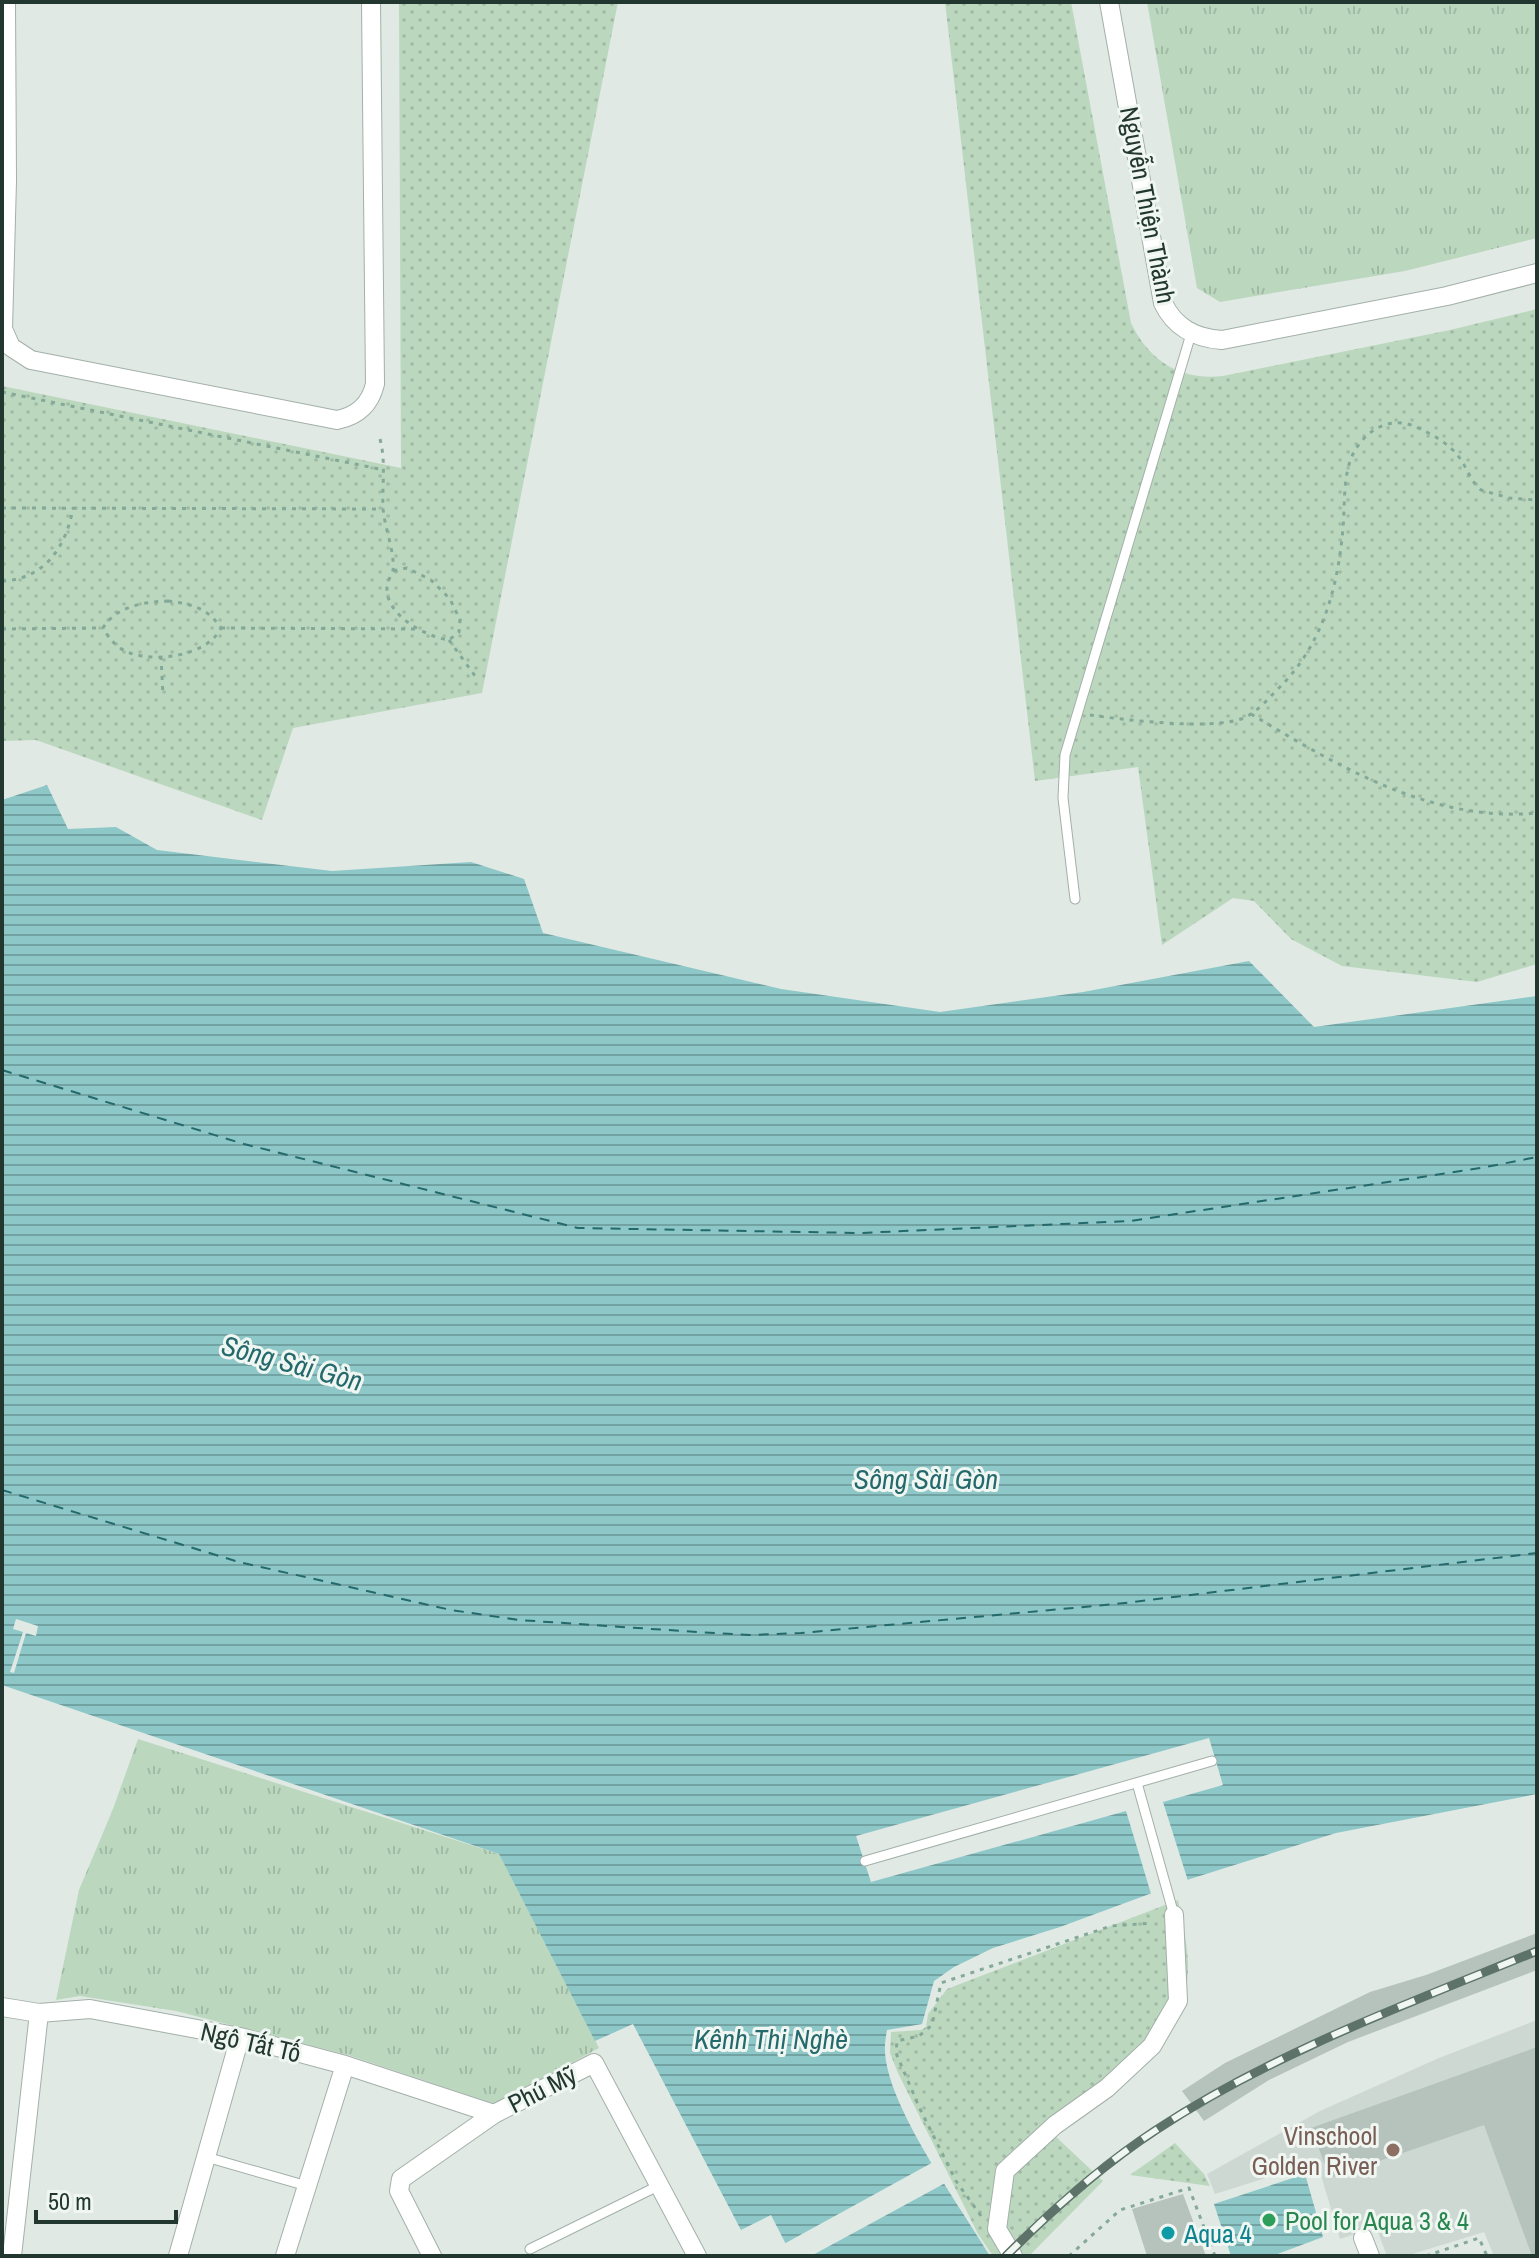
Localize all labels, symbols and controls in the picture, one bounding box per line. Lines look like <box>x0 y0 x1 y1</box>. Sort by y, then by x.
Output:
street label: Nguyễn Thiện Thành <box>1112 104 1184 306</box>
water label: Sông Sài Gòn <box>217 1326 367 1400</box>
water label: Sông Sài Gòn <box>854 1460 998 1498</box>
street label: Ngô Tất Tố <box>198 2014 304 2070</box>
water label: Kênh Thị Nghè <box>694 2020 848 2058</box>
street label: Phú Mỹ <box>502 2057 582 2121</box>
place label: Vinschool Golden River <box>1251 2118 1377 2183</box>
marker: Vinschool Golden River <box>1384 2141 1402 2159</box>
scale bar <box>36 2174 176 2224</box>
text: 50 m <box>48 2185 92 2217</box>
place label: Pool for Aqua 3 & 4 <box>1285 2203 1469 2238</box>
marker: Pool for Aqua 3 & 4 <box>1260 2211 1278 2229</box>
place label: Aqua 4 <box>1183 2216 1252 2251</box>
marker: Aqua 4 <box>1159 2224 1177 2242</box>

